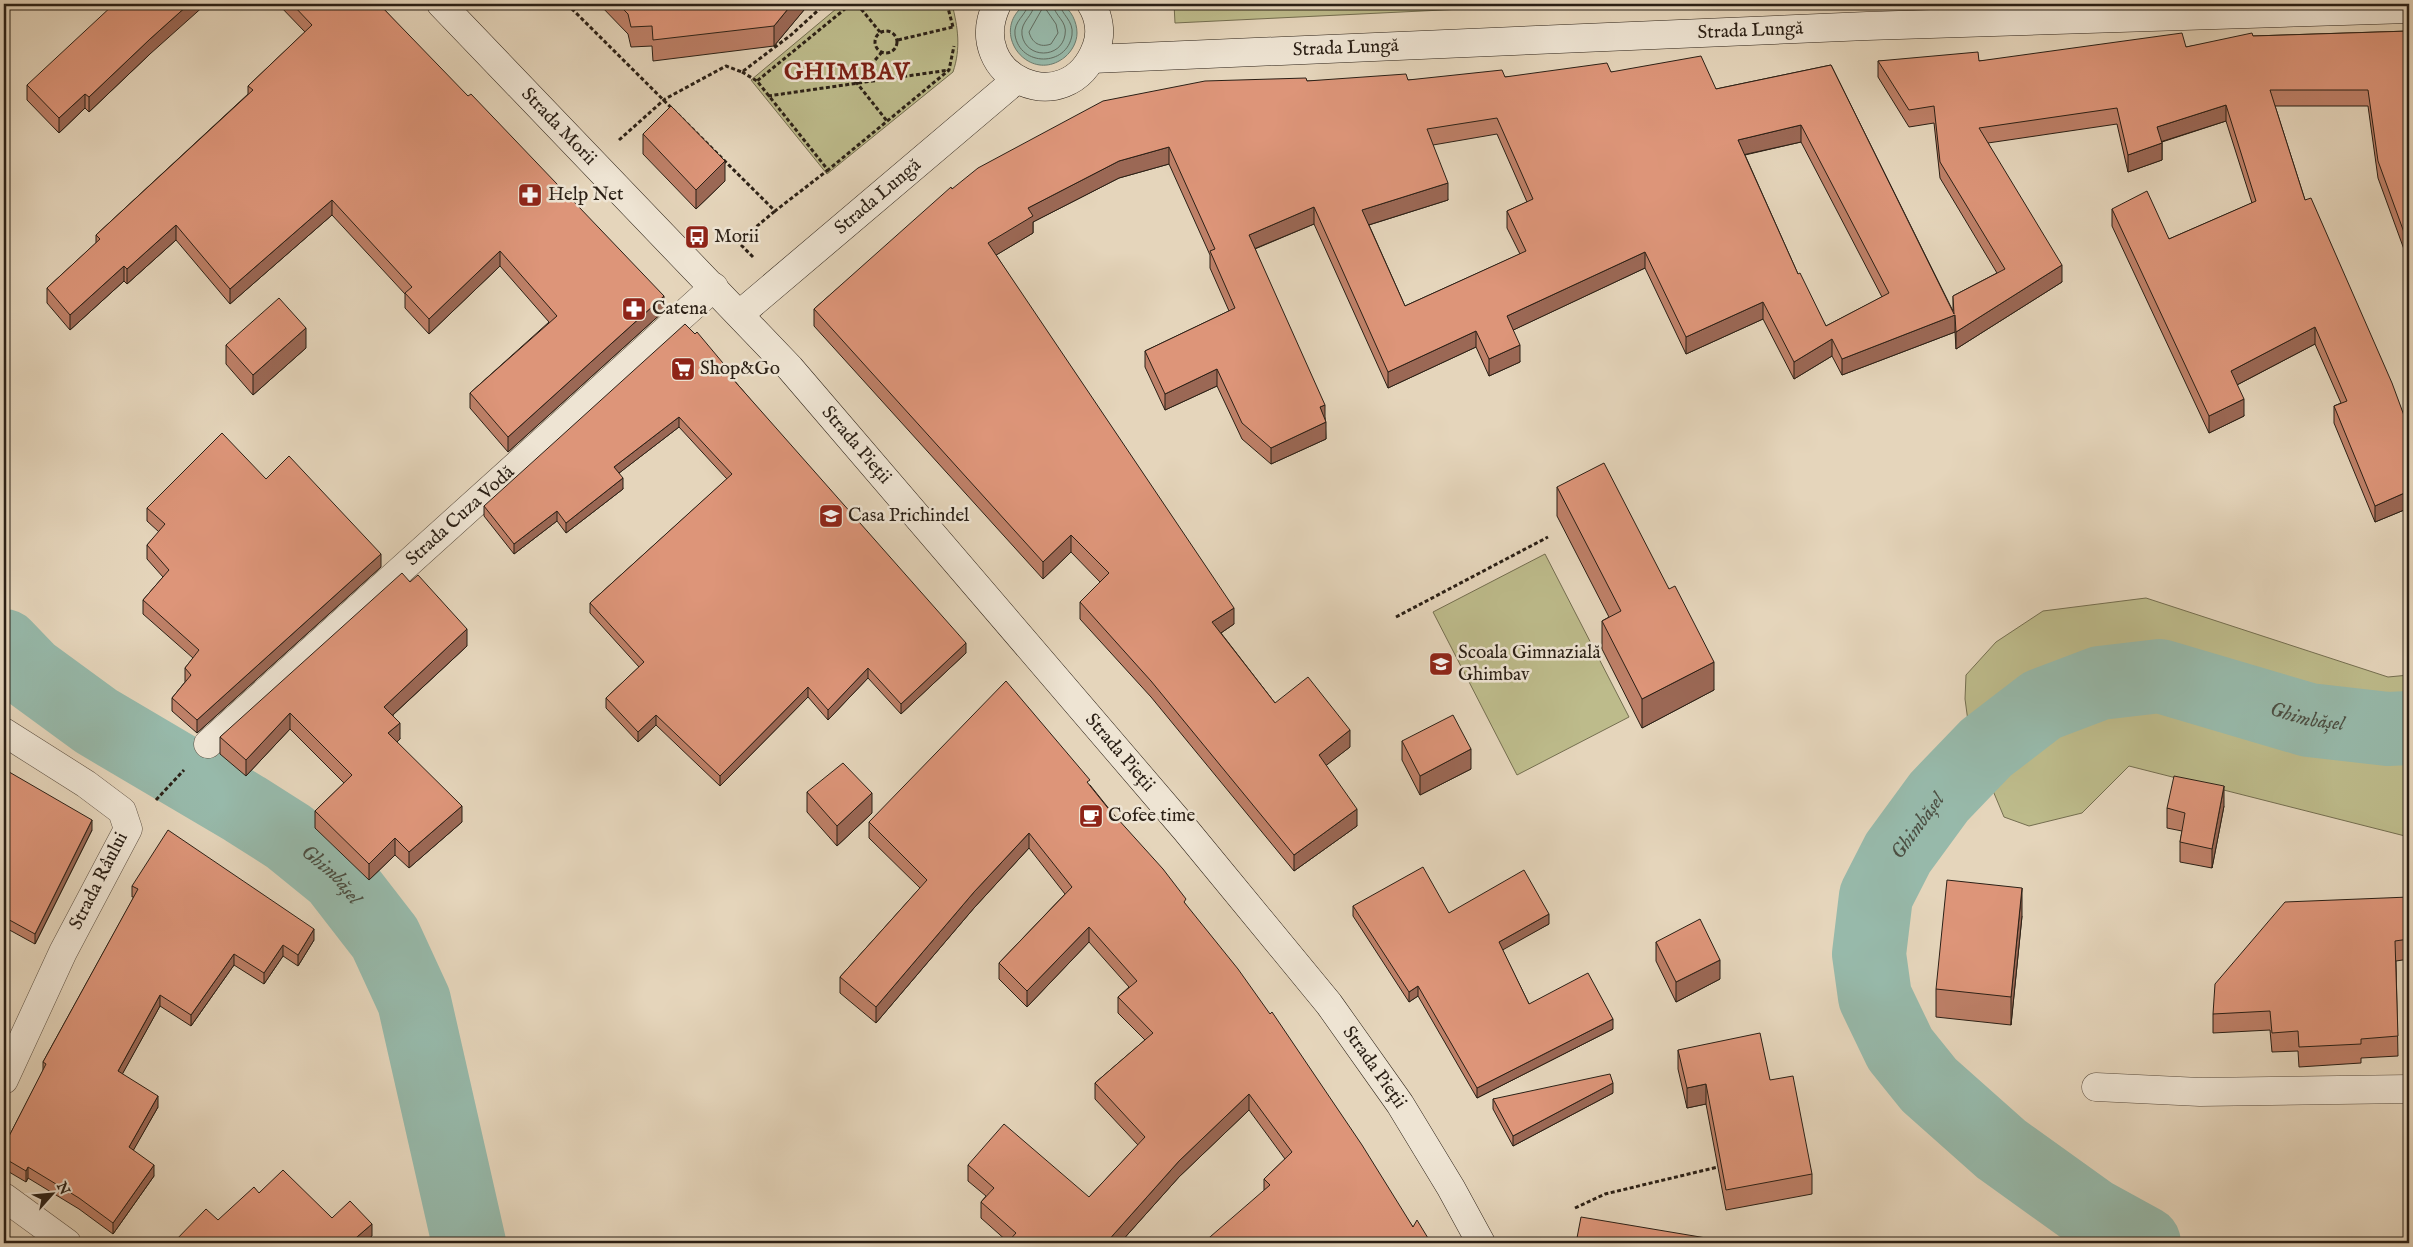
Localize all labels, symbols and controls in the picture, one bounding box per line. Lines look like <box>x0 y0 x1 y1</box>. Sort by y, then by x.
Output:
street label: Strada Lungă <box>1697 17 1805 45</box>
street label: Strada Lungă <box>1292 34 1400 62</box>
district label: GHIMBAV <box>784 57 910 88</box>
street label: Strada Morii <box>516 83 602 171</box>
street label: Strada Lungă <box>830 153 927 240</box>
pharmacy icon: Help Net <box>517 182 543 208</box>
place label: Help Net <box>548 183 624 207</box>
bus stop icon: Morii <box>684 224 710 250</box>
place label: Morii <box>714 225 759 249</box>
pharmacy icon: Catena <box>621 296 647 322</box>
place label: Catena <box>652 297 708 321</box>
supermarket icon: Shop&Go <box>670 356 696 382</box>
place label: Shop&Go <box>700 357 780 381</box>
street label: Strada Pieții <box>816 401 896 489</box>
street label: Strada Cuza Vodă <box>401 460 520 571</box>
school or university icon: Casa Prichindel <box>818 503 844 529</box>
place label: Casa Prichindel <box>848 504 970 528</box>
place label: Scoala Gimnazială Ghimbav <box>1458 641 1601 687</box>
school or university icon: Scoala Gimnazială Ghimbav <box>1428 651 1454 677</box>
water label: Ghimbășel <box>2267 697 2348 737</box>
street label: Strada Pieții <box>1080 709 1160 797</box>
water label: Ghimbășel <box>1885 787 1951 864</box>
cafe icon: Cofee time <box>1078 803 1104 829</box>
place label: Cofee time <box>1108 804 1195 828</box>
street label: Strada Râului <box>64 828 134 934</box>
water label: Ghimbășel <box>296 839 368 911</box>
street label: Strada Pieții <box>1337 1022 1412 1113</box>
north arrow <box>28 1170 78 1220</box>
text: N <box>51 1178 73 1198</box>

